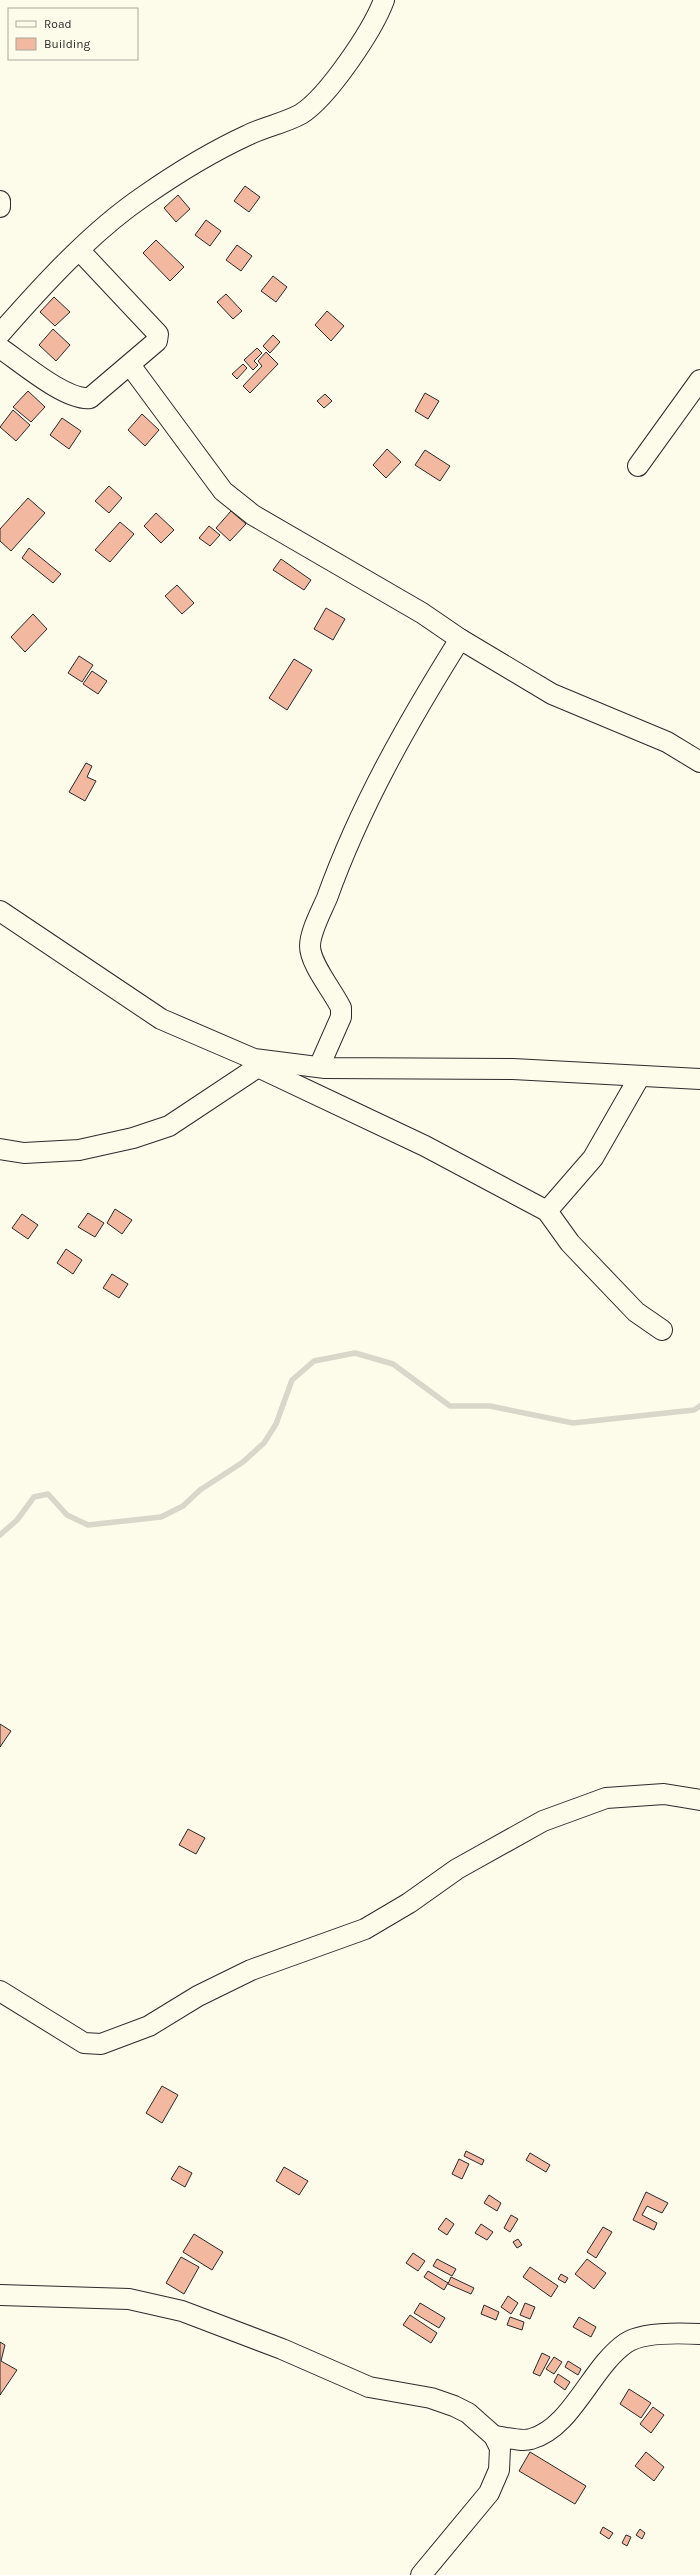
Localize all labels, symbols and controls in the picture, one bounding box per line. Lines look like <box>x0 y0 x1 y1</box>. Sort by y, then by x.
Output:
legend <box>8 8 138 60</box>
text: Road <box>44 17 72 31</box>
text: Building <box>44 37 91 51</box>

